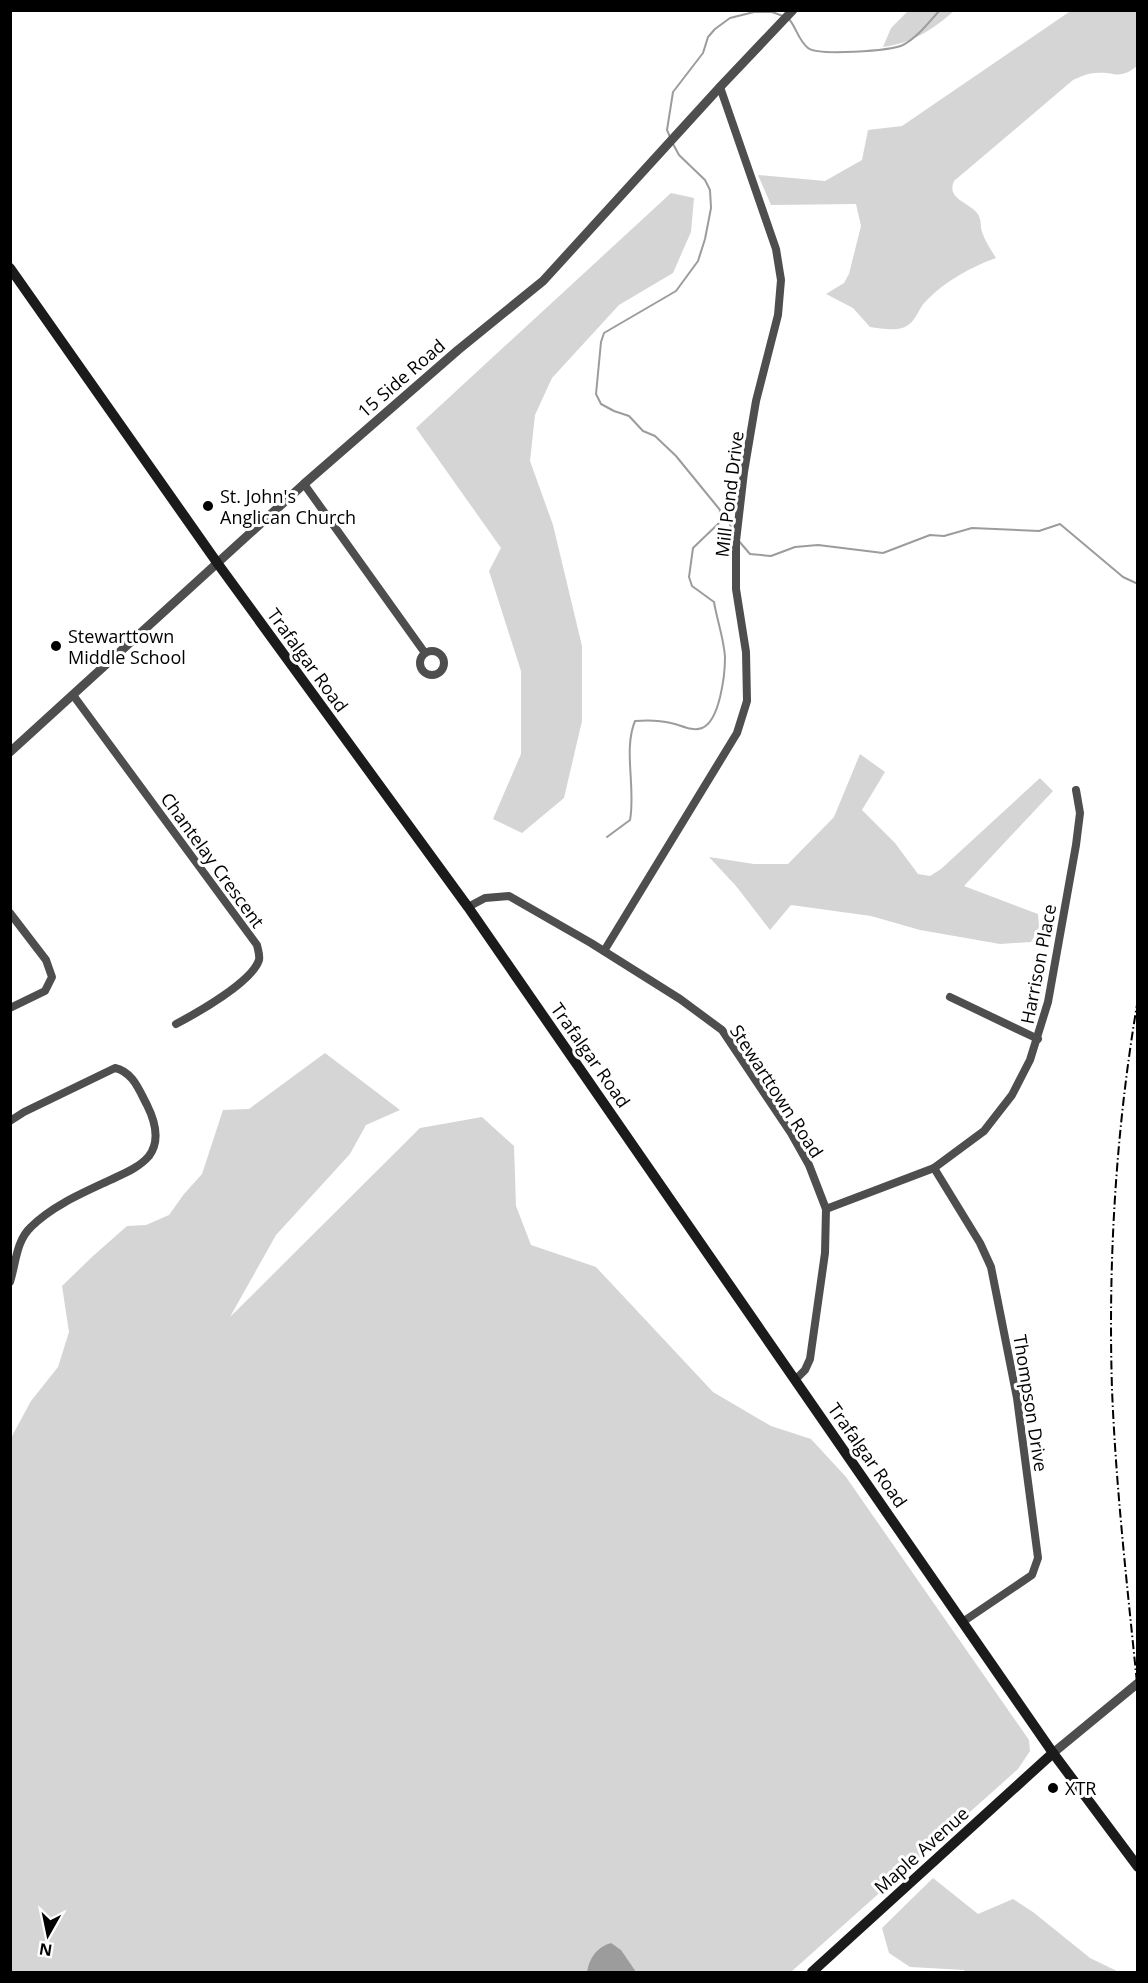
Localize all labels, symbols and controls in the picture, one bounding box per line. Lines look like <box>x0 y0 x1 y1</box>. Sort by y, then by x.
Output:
street label: 15 Side Road <box>352 333 450 423</box>
street label: Mill Pond Drive <box>709 430 749 558</box>
place label: St. John's Anglican Church <box>220 484 356 529</box>
marker: St. John's Anglican Church <box>201 499 215 513</box>
street label: Trafalgar Road <box>262 603 354 717</box>
place label: Stewarttown Middle School <box>68 624 186 669</box>
marker: Stewarttown Middle School <box>49 639 63 653</box>
street label: Chantelay Crescent <box>156 788 270 932</box>
street label: Harrison Place <box>1015 902 1061 1026</box>
street label: Trafalgar Road <box>546 998 636 1112</box>
street label: Stewarttown Road <box>725 1020 829 1162</box>
street label: Thompson Drive <box>1008 1333 1054 1473</box>
street label: Trafalgar Road <box>823 1398 913 1512</box>
place label: XTR <box>1065 1776 1096 1800</box>
marker: XTR <box>1046 1781 1060 1795</box>
street label: Maple Avenue <box>869 1801 973 1899</box>
north arrow <box>18 1905 78 1965</box>
text: N <box>38 1938 54 1962</box>

